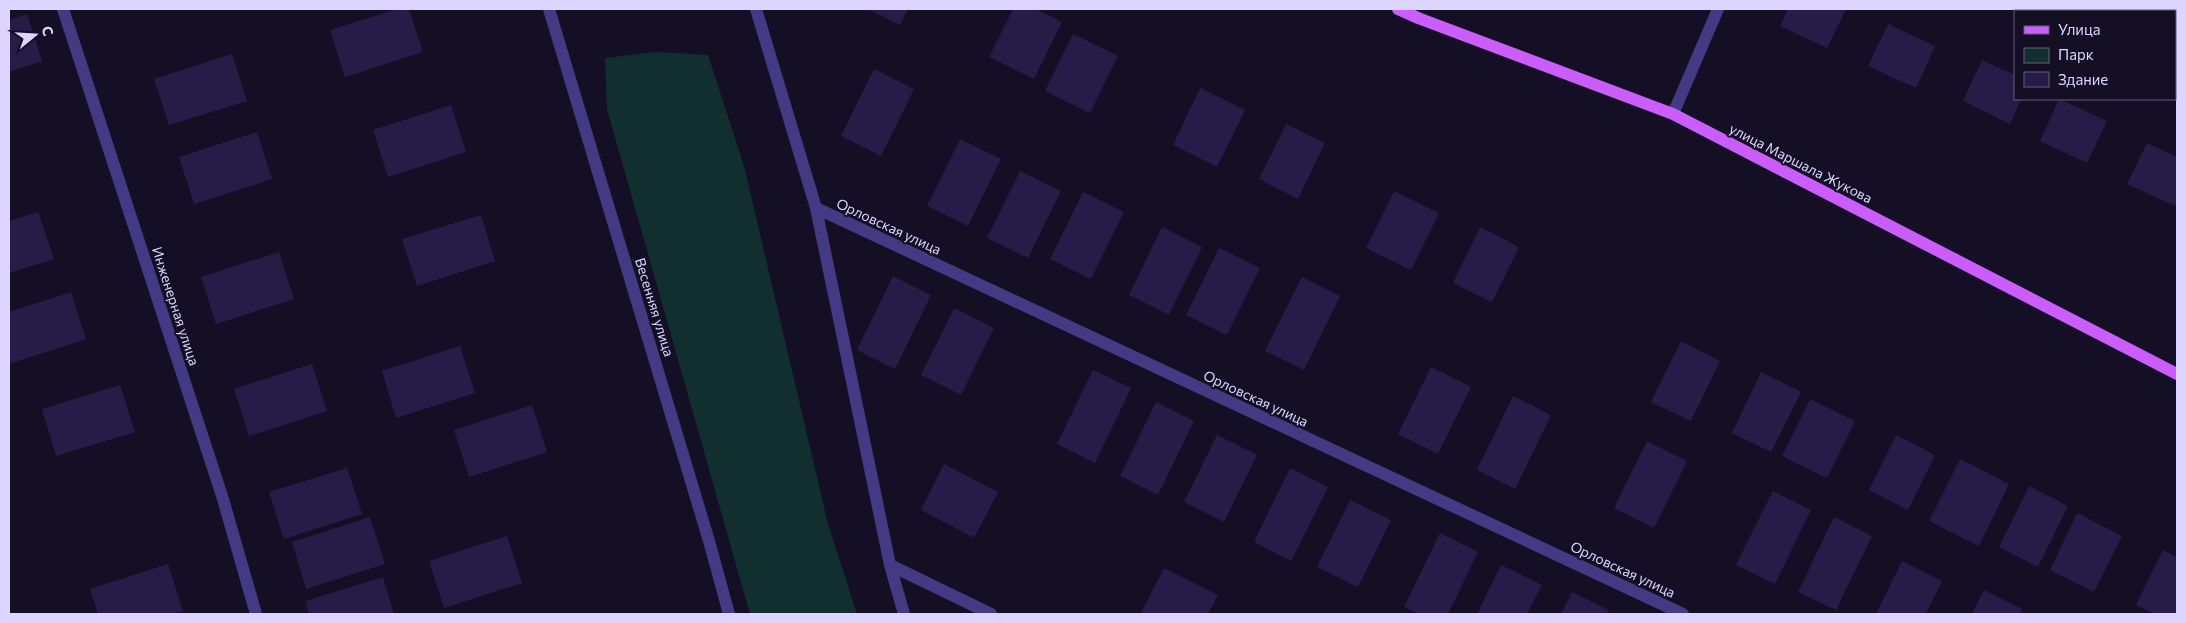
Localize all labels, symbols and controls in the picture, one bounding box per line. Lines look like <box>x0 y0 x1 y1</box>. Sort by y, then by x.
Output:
north arrow <box>10 10 60 60</box>
legend <box>2014 10 2176 100</box>
text: Улица <box>2058 20 2100 38</box>
text: С <box>38 24 57 38</box>
text: Парк <box>2058 45 2094 63</box>
text: Здание <box>2058 70 2108 88</box>
street label: улица Маршала Жукова <box>1727 120 1875 206</box>
street label: Орловская улица <box>834 194 944 258</box>
street label: Инженерная улица <box>149 244 203 368</box>
street label: Весенняя улица <box>632 256 678 358</box>
street label: Орловская улица <box>1201 366 1311 430</box>
street label: Орловская улица <box>1568 537 1678 601</box>

